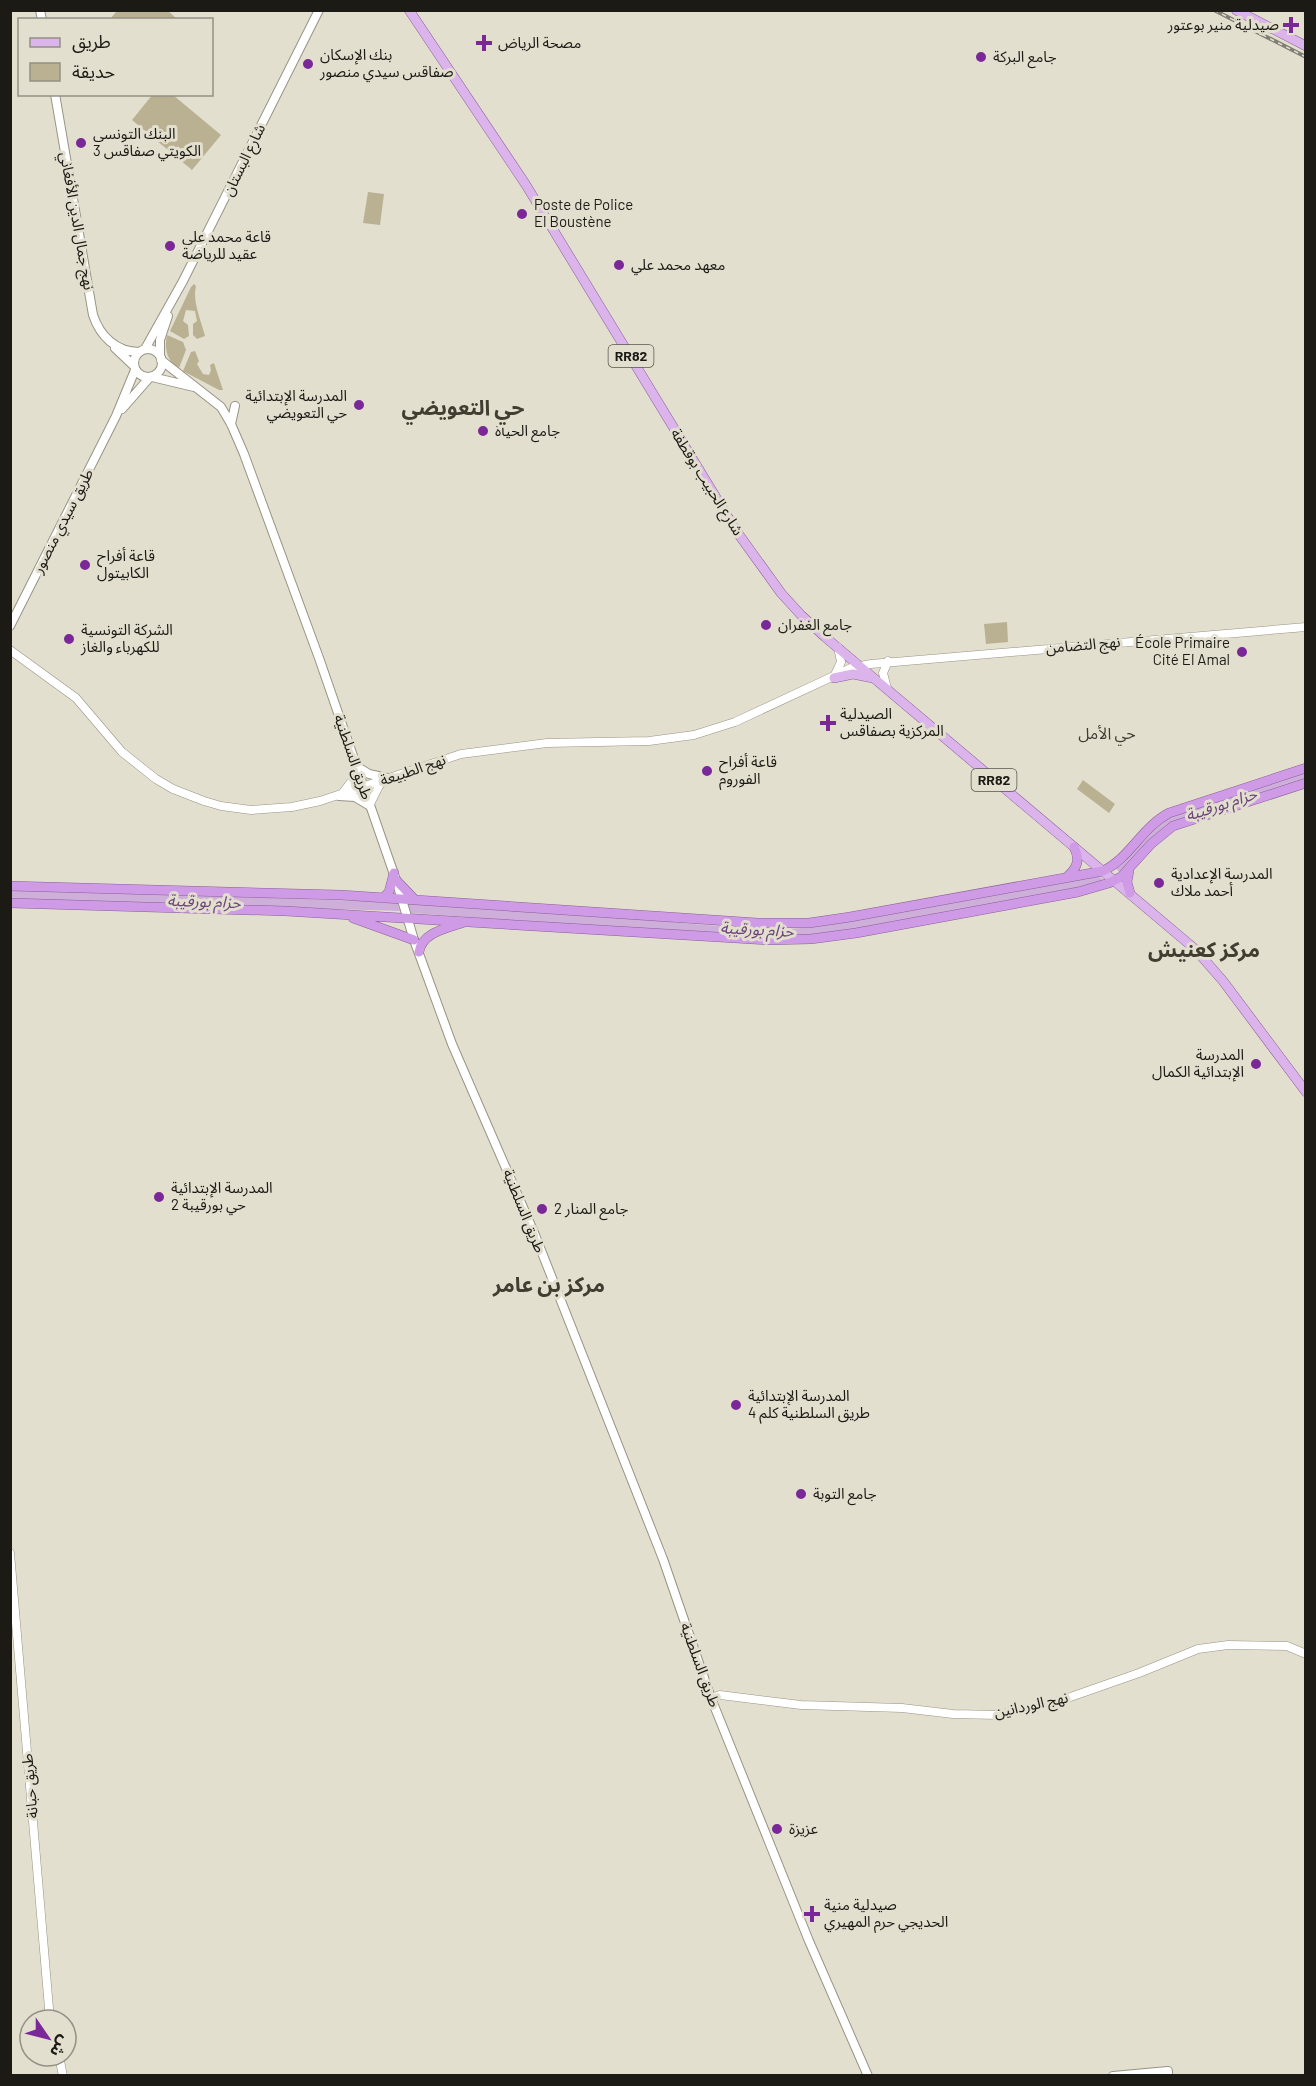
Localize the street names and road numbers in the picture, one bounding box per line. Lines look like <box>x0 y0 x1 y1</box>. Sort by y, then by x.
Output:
street label: شارع البستان <box>218 120 272 200</box>
street label: نهج جمال الدين الأفغاني <box>53 150 99 292</box>
road number: RR82 <box>608 345 654 367</box>
street label: شارع الحبيب بوقطفة <box>664 425 748 541</box>
street label: طريق سيدي منصور <box>28 465 99 578</box>
street label: نهج التضامن <box>1045 632 1121 660</box>
street label: طريق السلطنية <box>329 712 377 802</box>
street label: نهج الطبيعة <box>377 749 449 792</box>
road number: RR82 <box>972 769 1016 791</box>
street label: طريق السلطنية <box>498 1166 550 1256</box>
street label: طريق السلطنية <box>675 1620 725 1710</box>
street label: نهج الوردانين <box>992 1687 1070 1725</box>
street label: طريق حبانة <box>17 1753 43 1819</box>

